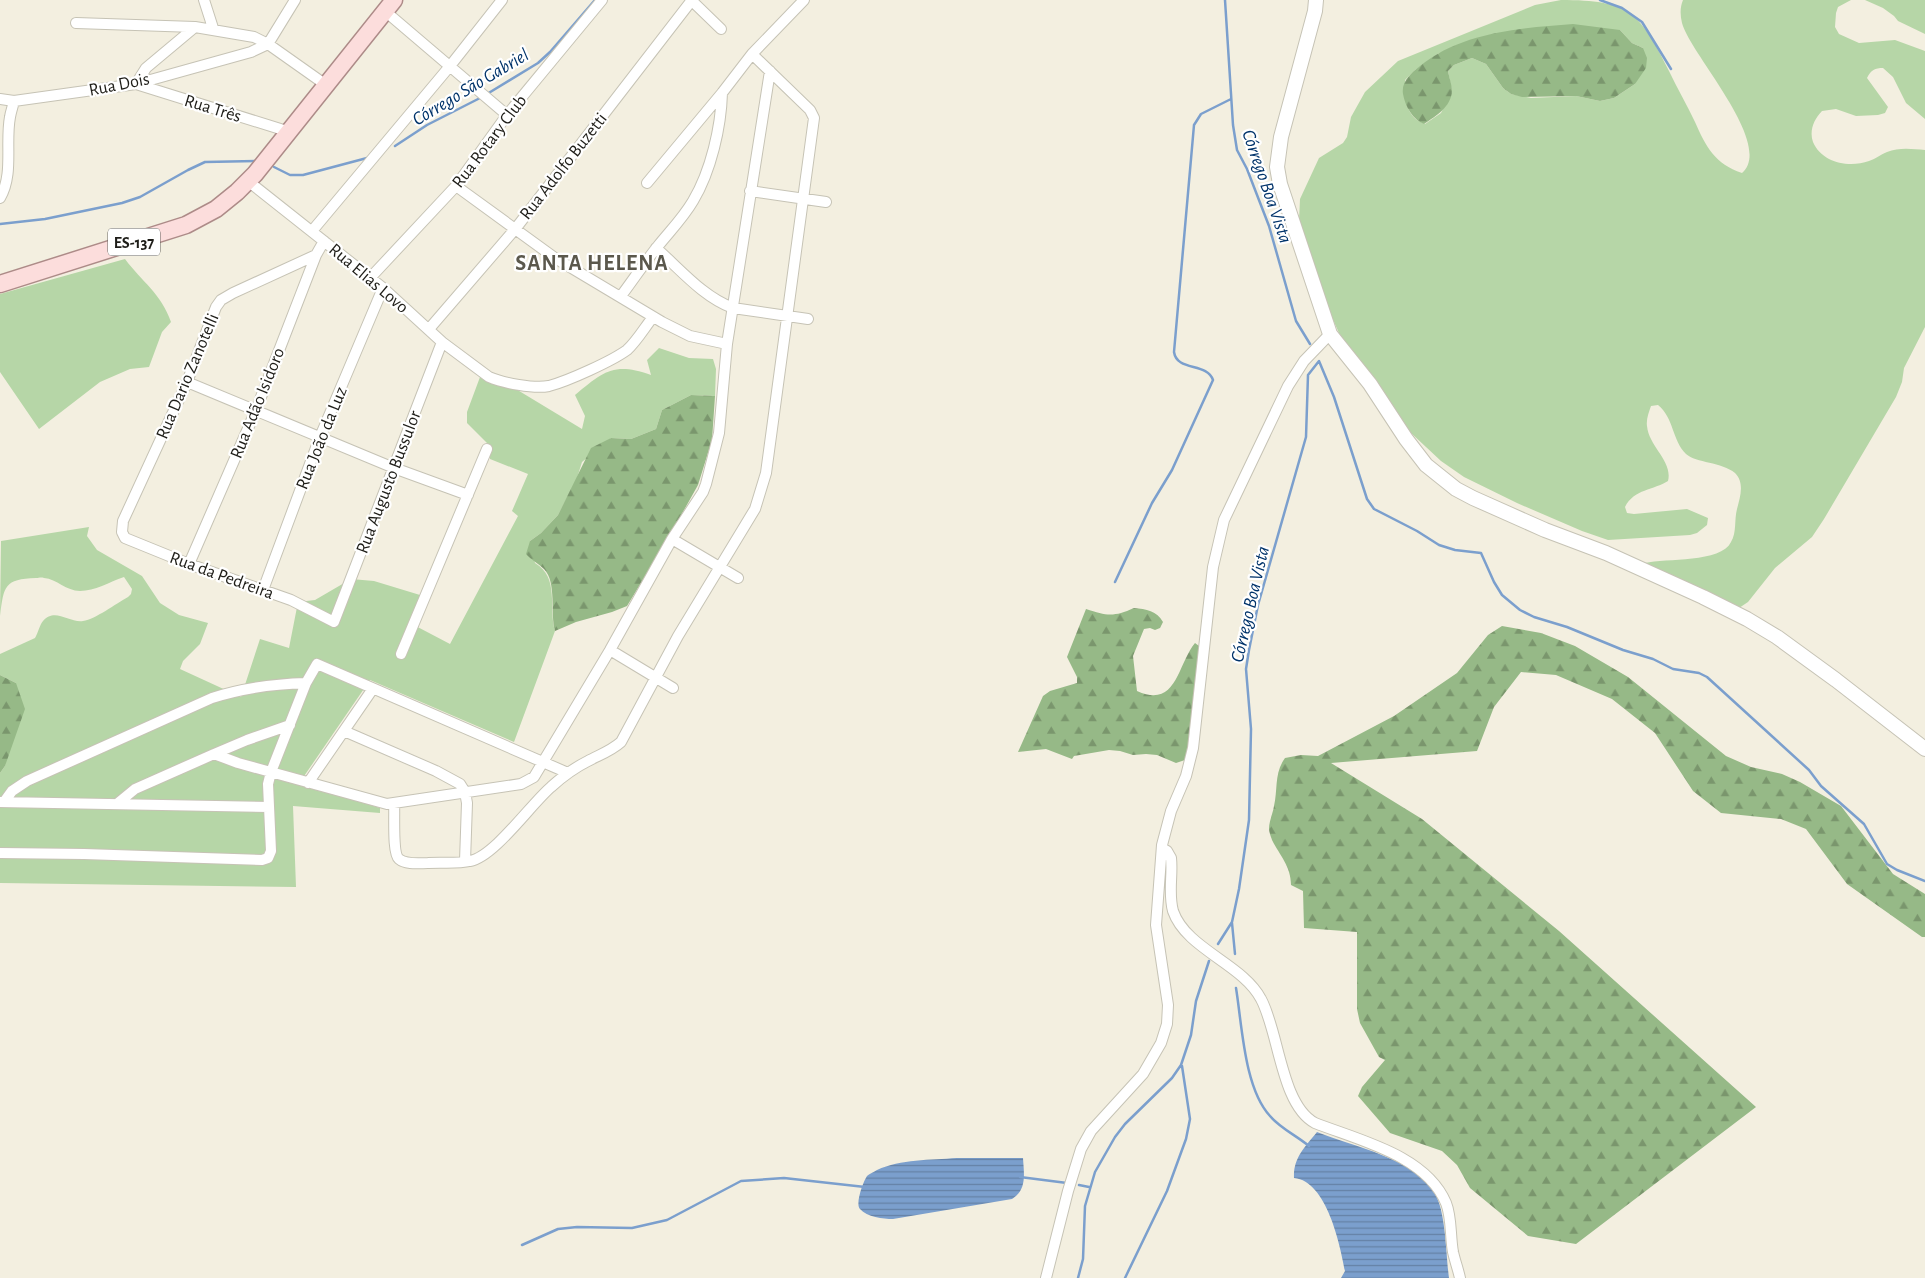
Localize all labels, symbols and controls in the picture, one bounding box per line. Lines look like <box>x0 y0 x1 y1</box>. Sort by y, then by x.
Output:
water label: Córrego São Gabriel <box>409 45 532 129</box>
street label: Rua Dois <box>87 70 151 100</box>
street label: Rua Três <box>182 92 243 126</box>
street label: Rua Rotary Club <box>449 92 530 191</box>
street label: Rua Adolfo Buzetti <box>517 110 611 223</box>
water label: Córrego Boa Vista <box>1238 127 1295 246</box>
road number: ES-137 <box>108 228 160 256</box>
street label: Rua Elias Lovo <box>325 241 412 317</box>
district label: SANTA HELENA <box>515 252 669 274</box>
street label: Rua Dario Zanotelli <box>153 311 223 442</box>
street label: Rua Adão Isidoro <box>228 345 288 461</box>
street label: Rua João da Luz <box>293 385 351 492</box>
street label: Rua Augusto Bussulor <box>353 408 425 556</box>
water label: Córrego Boa Vista <box>1228 544 1273 664</box>
street label: Rua da Pedreira <box>167 549 276 603</box>

